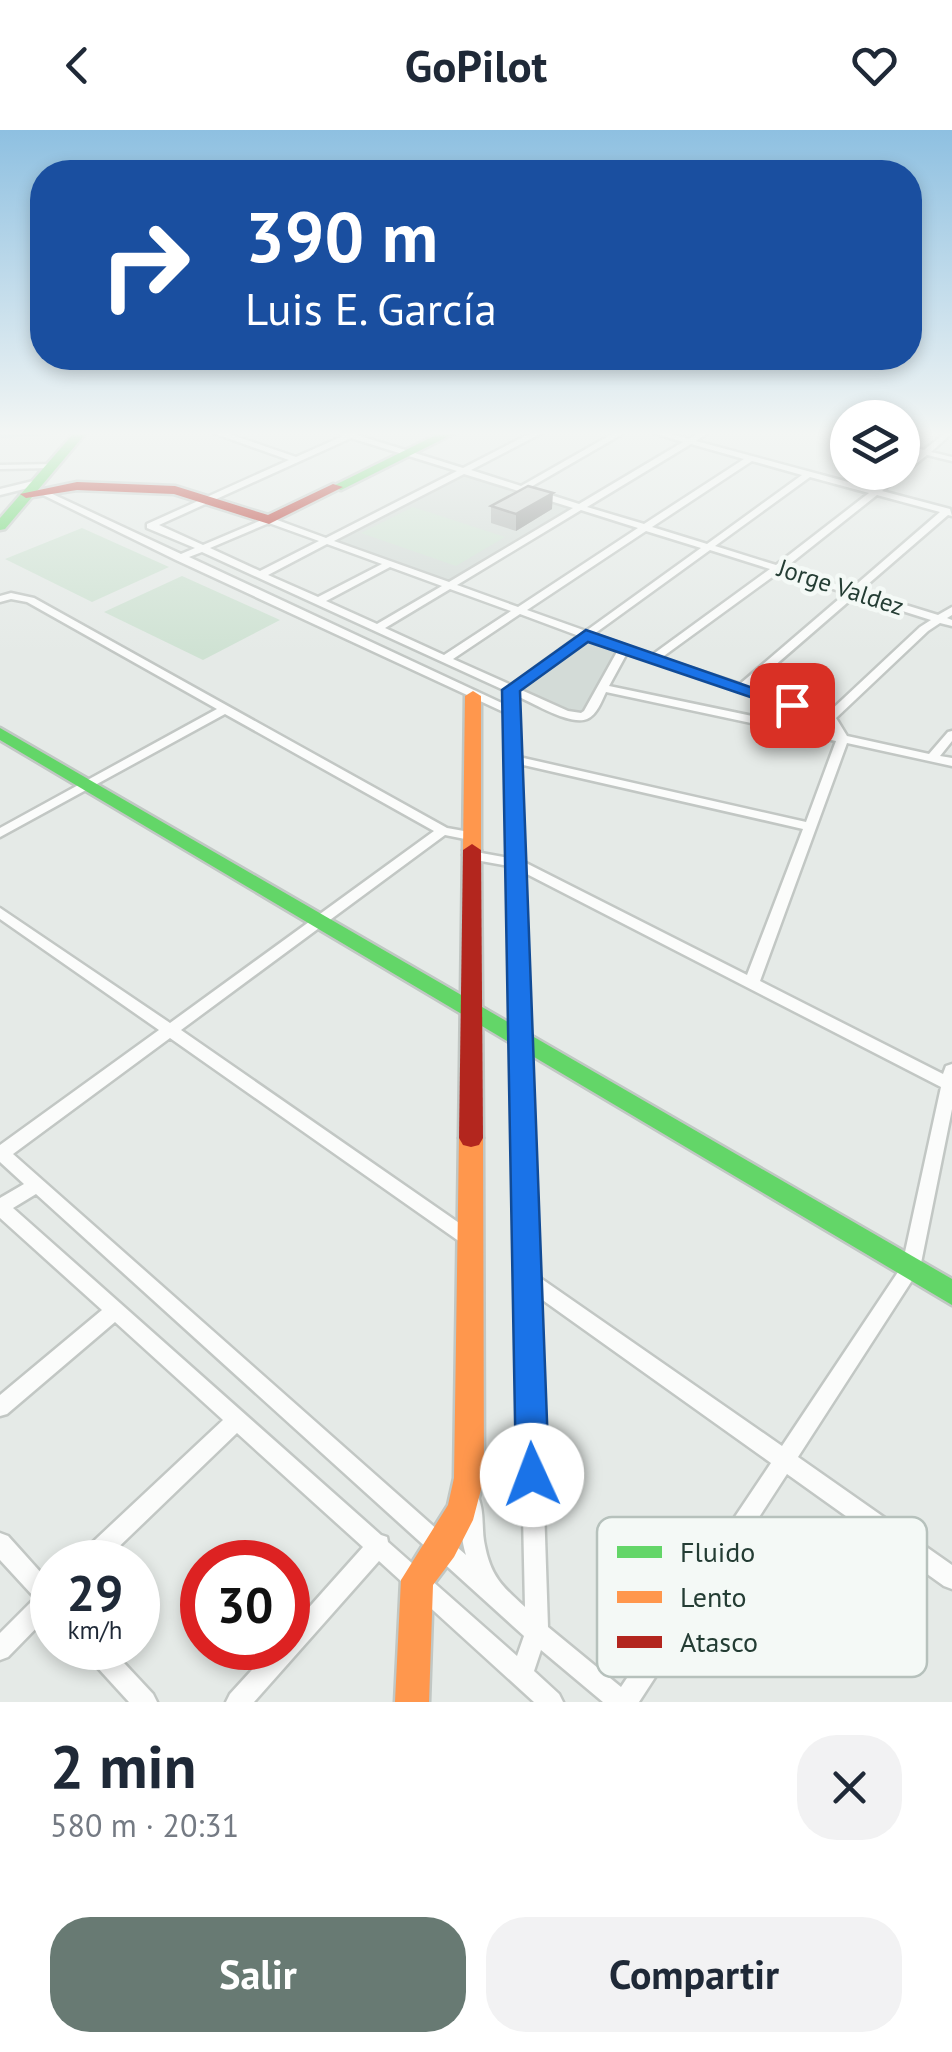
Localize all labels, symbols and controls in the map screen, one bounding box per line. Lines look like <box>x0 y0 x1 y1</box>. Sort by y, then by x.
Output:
text: GoPilot <box>405 36 547 94</box>
icon: back <box>50 38 105 93</box>
icon: heart <box>847 38 902 93</box>
text: 390 m <box>245 191 438 281</box>
icon: right <box>80 200 210 330</box>
text: Luis E. García <box>245 279 497 337</box>
map controls <box>830 400 920 490</box>
button: layers <box>830 400 920 490</box>
street label: Jorge Valdez <box>773 551 908 622</box>
pin <box>750 663 835 748</box>
icon: arrive <box>765 678 820 733</box>
position arrow <box>480 1423 584 1527</box>
legend <box>597 1517 927 1677</box>
text: Fluido <box>680 1533 755 1570</box>
speed limit sign: 30 <box>180 1540 310 1670</box>
text: 29 <box>67 1560 123 1625</box>
text: Lento <box>680 1578 747 1615</box>
text: km/h <box>68 1614 122 1646</box>
text: Atasco <box>680 1623 758 1660</box>
text: 2 min <box>50 1727 196 1805</box>
button: close <box>797 1735 902 1840</box>
text: 580 m · 20:31 <box>50 1804 239 1846</box>
button: Salir <box>50 1917 466 2032</box>
button: Compartir <box>486 1917 902 2032</box>

